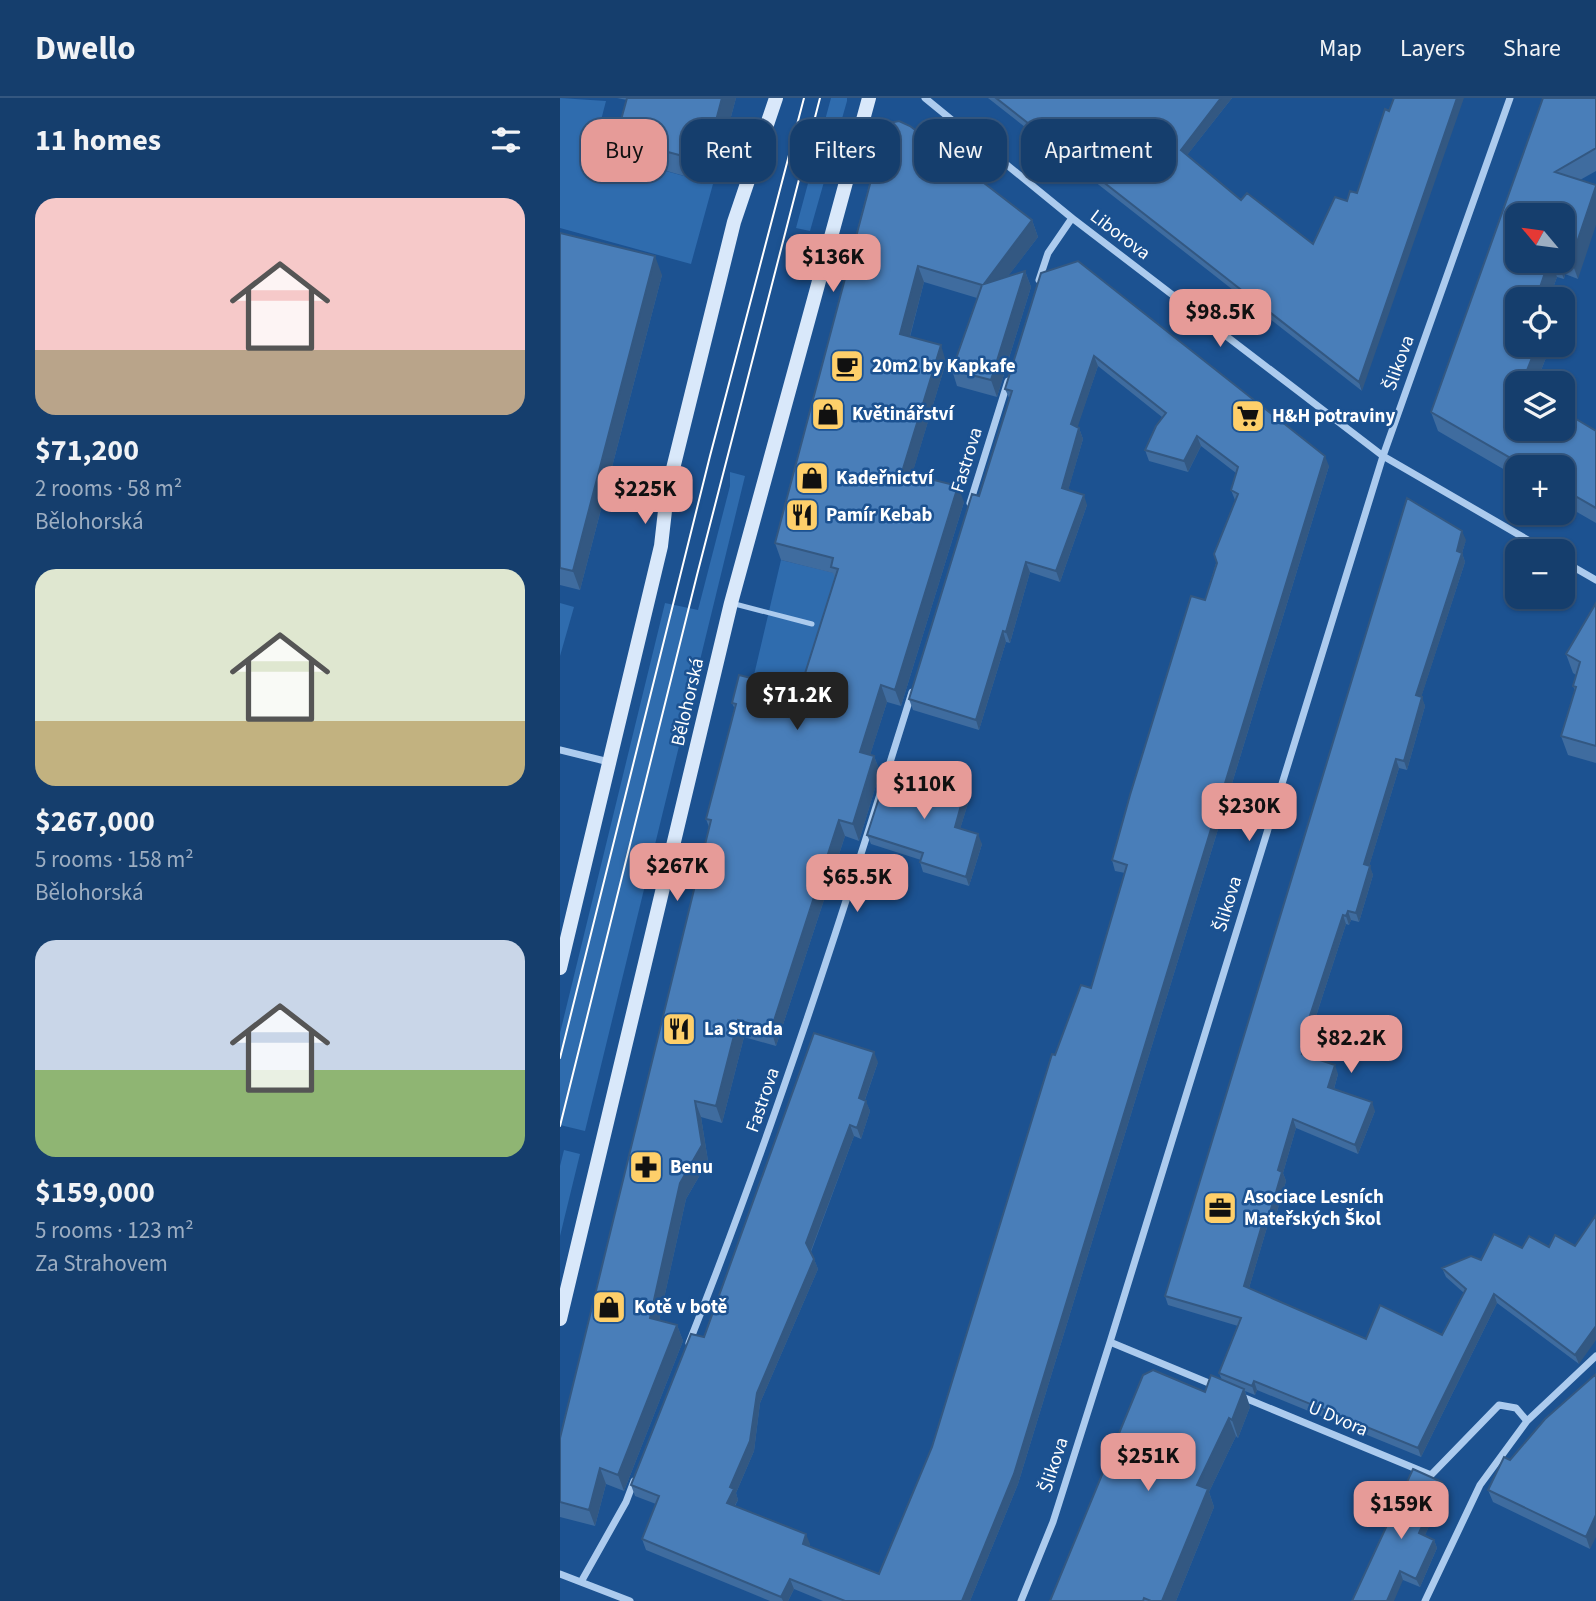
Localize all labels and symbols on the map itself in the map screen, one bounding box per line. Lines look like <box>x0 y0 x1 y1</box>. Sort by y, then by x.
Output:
street label: Liborova <box>1084 203 1156 267</box>
north arrow <box>1505 203 1575 273</box>
pin: $136K <box>784 234 882 294</box>
pin: $98.5K <box>1163 289 1277 349</box>
street label: Šlikova <box>1377 332 1421 394</box>
cafe icon: 20m2 by Kapkafe <box>828 347 866 385</box>
place label: 20m2 by Kapkafe <box>872 353 1016 380</box>
shop icon: Květinářství <box>809 395 847 433</box>
supermarket icon: H&H potraviny <box>1229 397 1267 435</box>
place label: Květinářství <box>852 401 956 428</box>
place label: H&H potraviny <box>1272 403 1395 430</box>
street label: Fastrova <box>944 424 990 496</box>
shop icon: Kadeřnictví <box>793 459 831 497</box>
place label: Kadeřnictví <box>836 465 935 492</box>
pin: $225K <box>596 466 694 526</box>
restaurant icon: Pamír Kebab <box>783 496 821 534</box>
place label: Pamír Kebab <box>826 502 932 529</box>
street label: Bělohorská <box>665 655 711 749</box>
pin: $71.2K <box>740 672 854 732</box>
pin: $110K <box>875 762 973 821</box>
pin: $230K <box>1200 784 1298 843</box>
pin: $267K <box>628 844 726 903</box>
pin: $65.5K <box>800 854 914 914</box>
street label: Šlikova <box>1207 873 1249 935</box>
restaurant icon: La Strada <box>660 1010 698 1048</box>
place label: La Strada <box>704 1016 783 1043</box>
pin: $82.2K <box>1294 1016 1408 1075</box>
street label: Fastrova <box>739 1064 787 1136</box>
pharmacy icon: Benu <box>627 1148 665 1186</box>
place label: Benu <box>670 1154 713 1181</box>
place label: Asociace Lesních Mateřských Škol <box>1243 1184 1384 1233</box>
office icon: Asociace Lesních Mateřských Škol <box>1201 1189 1239 1227</box>
shop icon: Kotě v botě <box>590 1288 628 1326</box>
place label: Kotě v botě <box>634 1294 728 1321</box>
street label: U Dvora <box>1304 1394 1372 1444</box>
street label: Šlikova <box>1032 1434 1076 1496</box>
pin: $251K <box>1099 1434 1197 1493</box>
pin: $159K <box>1352 1482 1450 1541</box>

